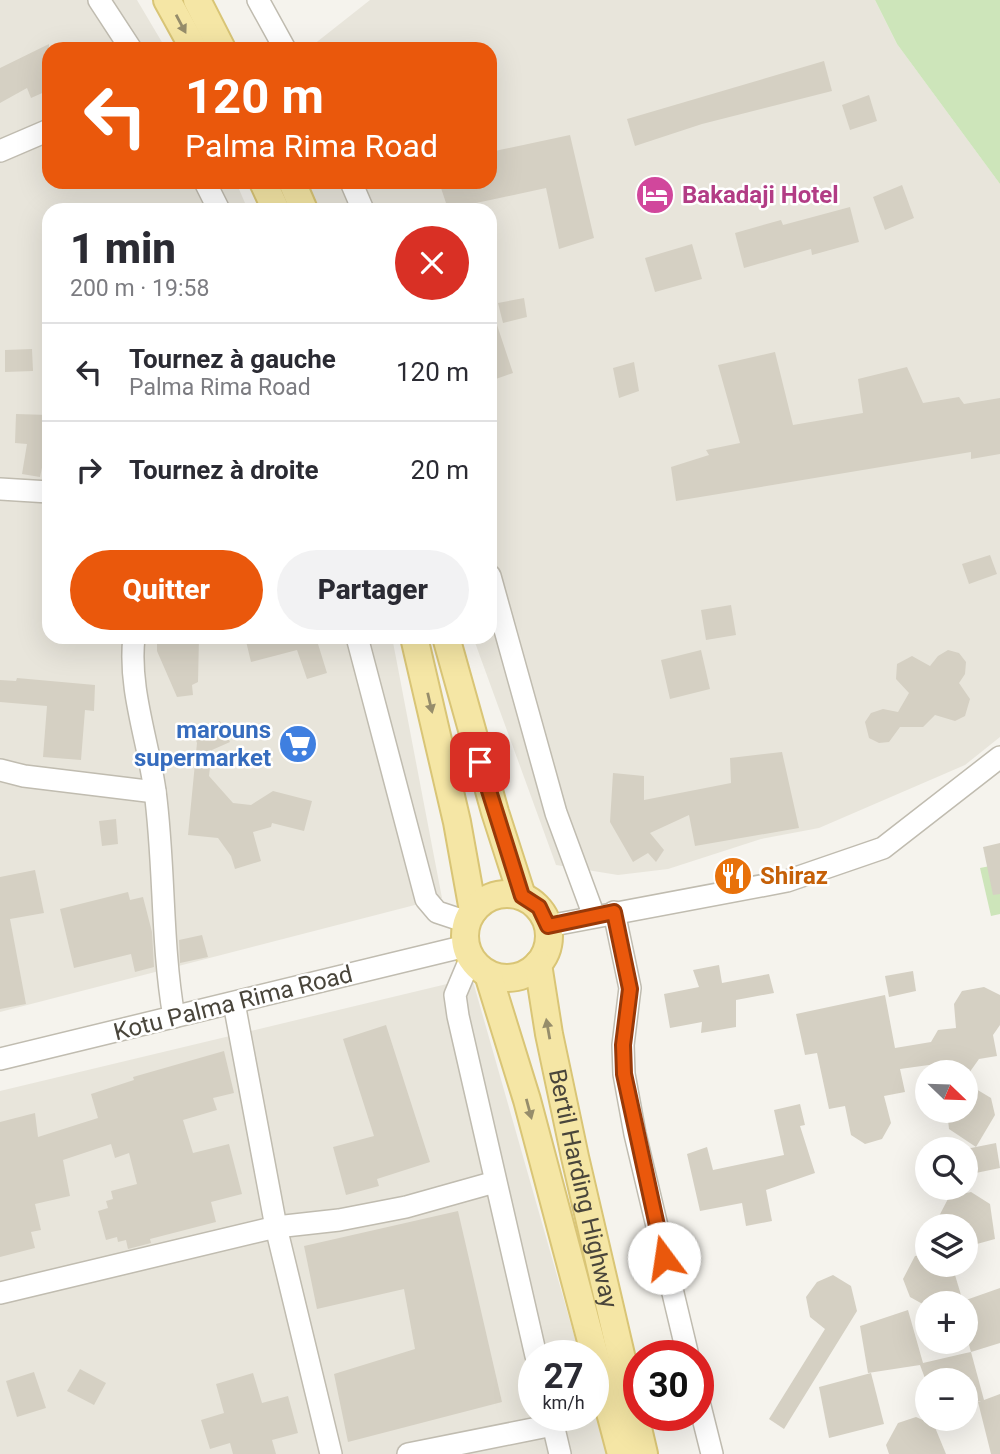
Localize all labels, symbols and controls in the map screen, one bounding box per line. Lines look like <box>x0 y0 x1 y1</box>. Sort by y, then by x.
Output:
one-way arrow <box>174 15 186 35</box>
text: 120 m <box>185 68 324 125</box>
icon: left <box>70 70 161 161</box>
text: Palma Rima Road <box>185 127 438 165</box>
hotel icon: Bakadaji Hotel <box>634 174 676 216</box>
place label: Bakadaji Hotel <box>682 181 839 209</box>
text: 1 min <box>70 224 176 273</box>
button: close <box>395 226 469 300</box>
text: 200 m · 19:58 <box>70 275 209 302</box>
text: Tournez à gauche <box>129 344 336 374</box>
icon: left <box>70 353 108 391</box>
text: 120 m <box>396 357 469 387</box>
text: Palma Rima Road <box>129 374 311 401</box>
icon: right <box>70 451 108 489</box>
text: Tournez à droite <box>129 455 319 485</box>
text: 20 m <box>411 455 469 485</box>
button: Quitter <box>70 550 263 630</box>
button: Partager <box>277 550 469 630</box>
one-way arrow <box>424 693 435 715</box>
place label: marouns supermarket <box>134 716 271 772</box>
supermarket icon: marouns supermarket <box>277 723 319 765</box>
pin <box>450 732 510 792</box>
icon: arrive <box>461 743 499 781</box>
restaurant icon: Shiraz <box>712 855 754 897</box>
place label: Shiraz <box>760 862 828 890</box>
street label: Kotu Palma Rima Road <box>111 960 355 1046</box>
one-way arrow <box>542 1018 553 1040</box>
north arrow <box>915 1060 978 1124</box>
map controls <box>915 1060 978 1431</box>
street label: Bertil Harding Highway <box>543 1066 624 1311</box>
one-way arrow <box>525 1099 535 1120</box>
button: search <box>915 1137 978 1200</box>
button: layers <box>915 1214 978 1277</box>
position arrow <box>627 1221 701 1295</box>
button: + <box>915 1291 978 1354</box>
speed limit sign: 30 <box>623 1340 714 1431</box>
text: 27 <box>543 1356 584 1397</box>
button: − <box>915 1368 978 1431</box>
text: km/h <box>542 1392 585 1413</box>

